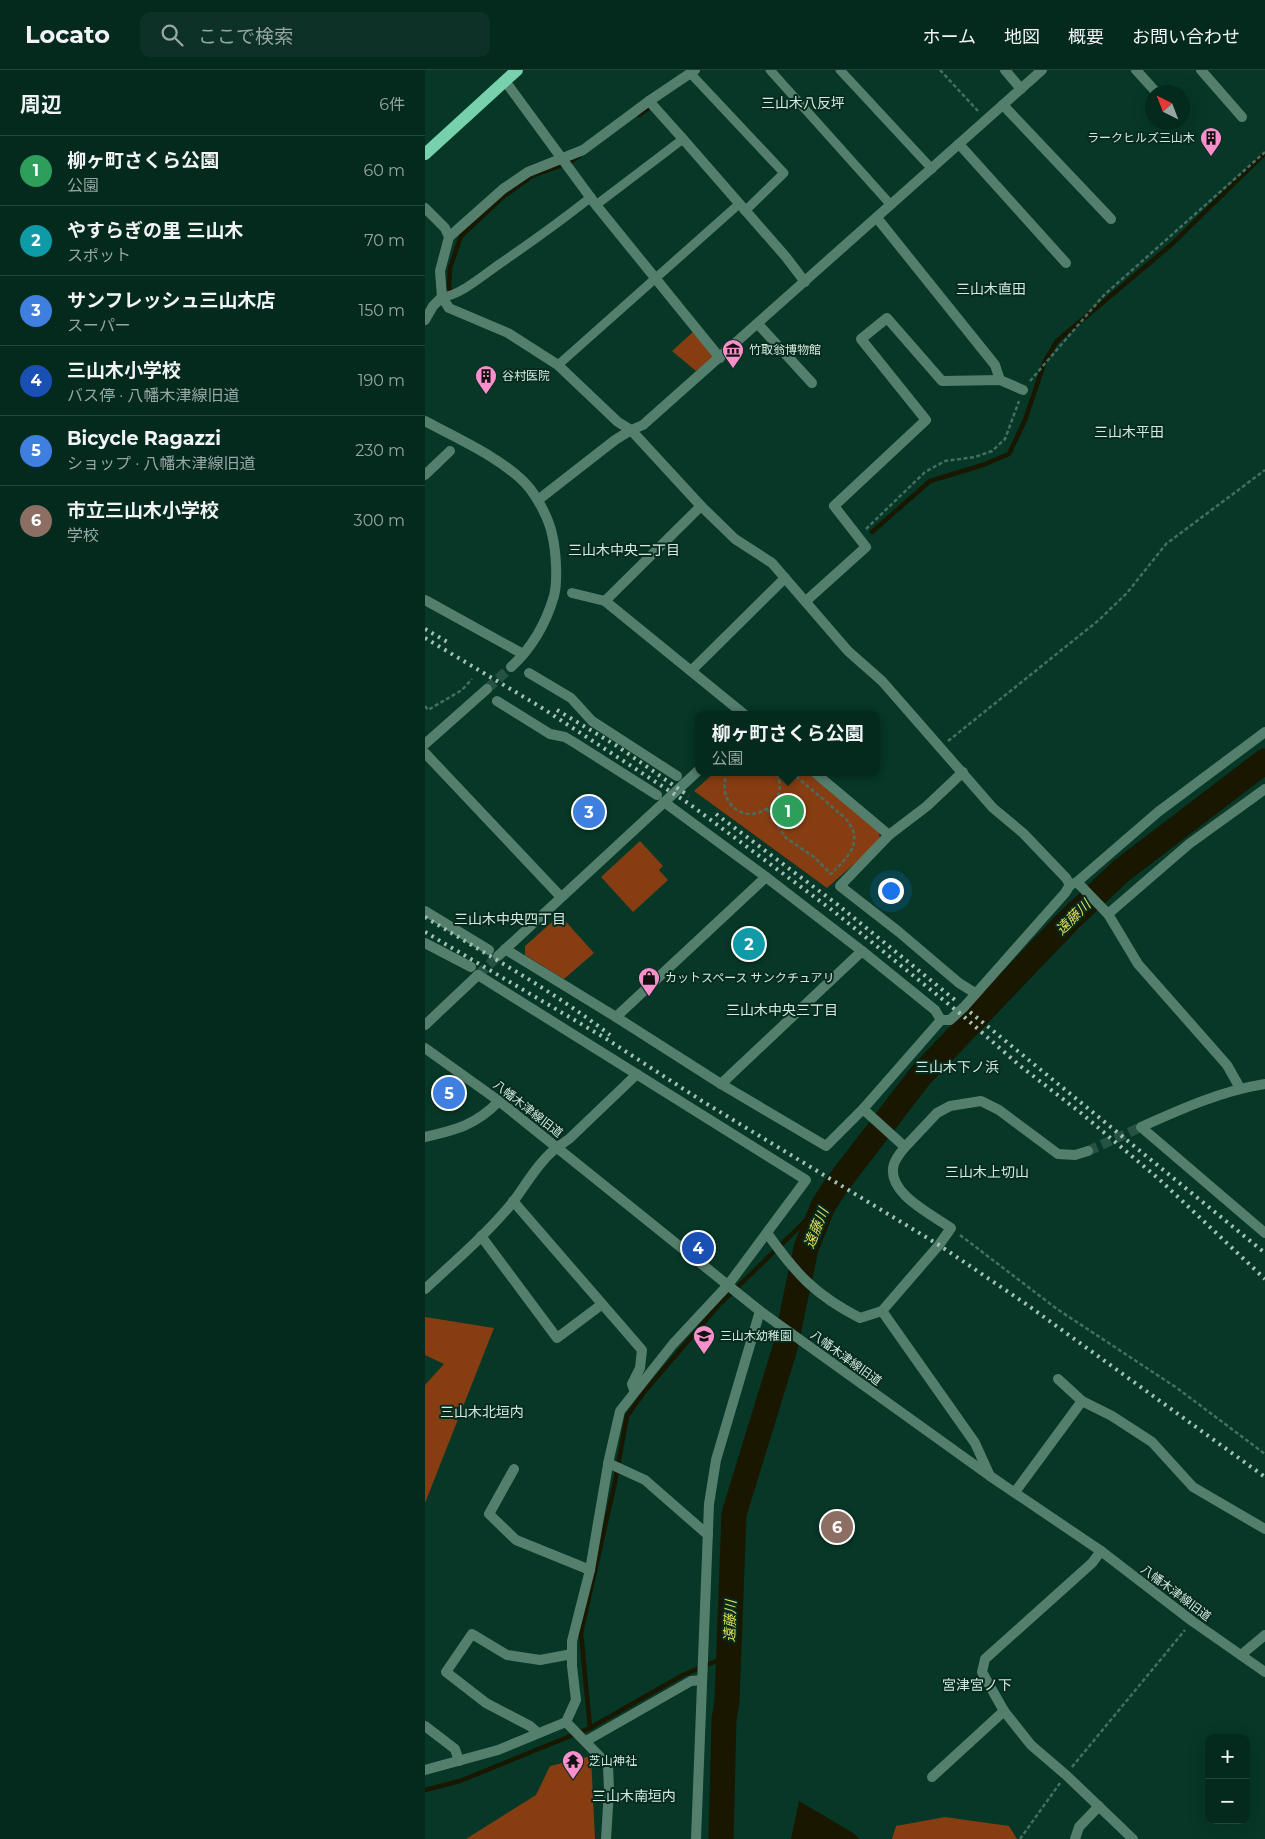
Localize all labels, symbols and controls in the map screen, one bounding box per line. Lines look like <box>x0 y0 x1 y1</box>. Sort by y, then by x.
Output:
search box <box>140 12 490 57</box>
text: Locato <box>25 20 110 49</box>
icon: search <box>158 21 186 49</box>
text: ここで検索 <box>198 25 293 48</box>
text: ホーム <box>923 26 976 48</box>
text: 地図 <box>1004 26 1040 48</box>
text: 概要 <box>1068 26 1104 48</box>
text: お問い合わせ <box>1132 26 1240 48</box>
north arrow <box>1145 85 1190 130</box>
text: 周辺 <box>20 92 62 117</box>
district label: 三山木八反坪 <box>761 94 845 112</box>
text: 6件 <box>379 95 405 114</box>
building icon: ラークヒルズ三山木 <box>1199 126 1223 157</box>
place label: ラークヒルズ三山木 <box>1087 130 1195 145</box>
text: 柳ヶ町さくら公園 <box>67 149 219 172</box>
text: 1 <box>33 161 39 180</box>
text: 60 m <box>363 161 405 180</box>
text: 公園 <box>67 176 99 195</box>
text: やすらぎの里 三山木 <box>67 219 243 242</box>
text: 2 <box>31 231 41 250</box>
text: 70 m <box>364 231 405 250</box>
text: スポット <box>67 246 131 265</box>
district label: 三山木直田 <box>956 280 1026 298</box>
text: サンフレッシュ三山木店 <box>67 289 275 312</box>
text: 3 <box>31 301 41 320</box>
text: 150 m <box>358 301 405 320</box>
text: スーパー <box>67 316 131 335</box>
museum icon: 竹取翁博物館 <box>721 338 745 369</box>
place label: 竹取翁博物館 <box>749 342 821 357</box>
text: 三山木小学校 <box>67 359 181 382</box>
building icon: 谷村医院 <box>474 364 498 395</box>
place label: 谷村医院 <box>502 368 550 383</box>
text: 4 <box>30 371 42 390</box>
text: 190 m <box>358 371 405 390</box>
text: バス停 · 八幡木津線旧道 <box>67 386 239 405</box>
district label: 三山木平田 <box>1094 423 1164 441</box>
text: Bicycle Ragazzi <box>67 427 221 450</box>
text: 5 <box>31 441 41 460</box>
text: 230 m <box>355 441 405 460</box>
text: ショップ · 八幡木津線旧道 <box>67 454 255 473</box>
text: 市立三山木小学校 <box>67 499 219 522</box>
text: 6 <box>31 511 41 530</box>
text: 300 m <box>354 511 405 530</box>
text: 学校 <box>67 526 99 545</box>
district label: 三山木中央二丁目 <box>568 541 680 559</box>
popup <box>695 711 880 776</box>
text: 柳ヶ町さくら公園 <box>711 722 864 745</box>
text: 公園 <box>711 749 744 768</box>
pin: 1 <box>772 792 804 830</box>
pin: 3 <box>573 793 605 831</box>
your location <box>878 878 904 904</box>
water label: 遠藤川 <box>1052 894 1096 938</box>
district label: 三山木中央四丁目 <box>454 910 566 928</box>
pin: 2 <box>733 925 765 963</box>
shop icon: カットスペース サンクチュアリ <box>637 966 661 997</box>
place label: カットスペース サンクチュアリ <box>665 970 834 985</box>
district label: 三山木中央三丁目 <box>726 1001 838 1019</box>
district label: 三山木下ノ浜 <box>915 1058 999 1076</box>
pin: 5 <box>433 1074 465 1112</box>
street label: 八幡木津線旧道 <box>491 1077 566 1140</box>
district label: 三山木上切山 <box>945 1163 1029 1181</box>
water label: 遠藤川 <box>800 1203 833 1251</box>
pin: 4 <box>682 1229 714 1267</box>
school or university icon: 三山木幼稚園 <box>692 1324 716 1355</box>
street label: 八幡木津線旧道 <box>808 1327 885 1388</box>
place label: 三山木幼稚園 <box>720 1328 792 1343</box>
district label: 三山木北垣内 <box>440 1403 524 1421</box>
pin: 6 <box>821 1508 853 1546</box>
street label: 八幡木津線旧道 <box>1138 1561 1214 1624</box>
water label: 遠藤川 <box>720 1598 740 1642</box>
district label: 宮津宮ノ下 <box>942 1676 1012 1694</box>
map controls <box>1205 1734 1250 1824</box>
button: + <box>1205 1734 1250 1779</box>
temple icon: 芝山神社 <box>561 1749 585 1780</box>
place label: 芝山神社 <box>589 1753 637 1768</box>
button: − <box>1205 1779 1250 1824</box>
district label: 三山木南垣内 <box>592 1787 676 1805</box>

